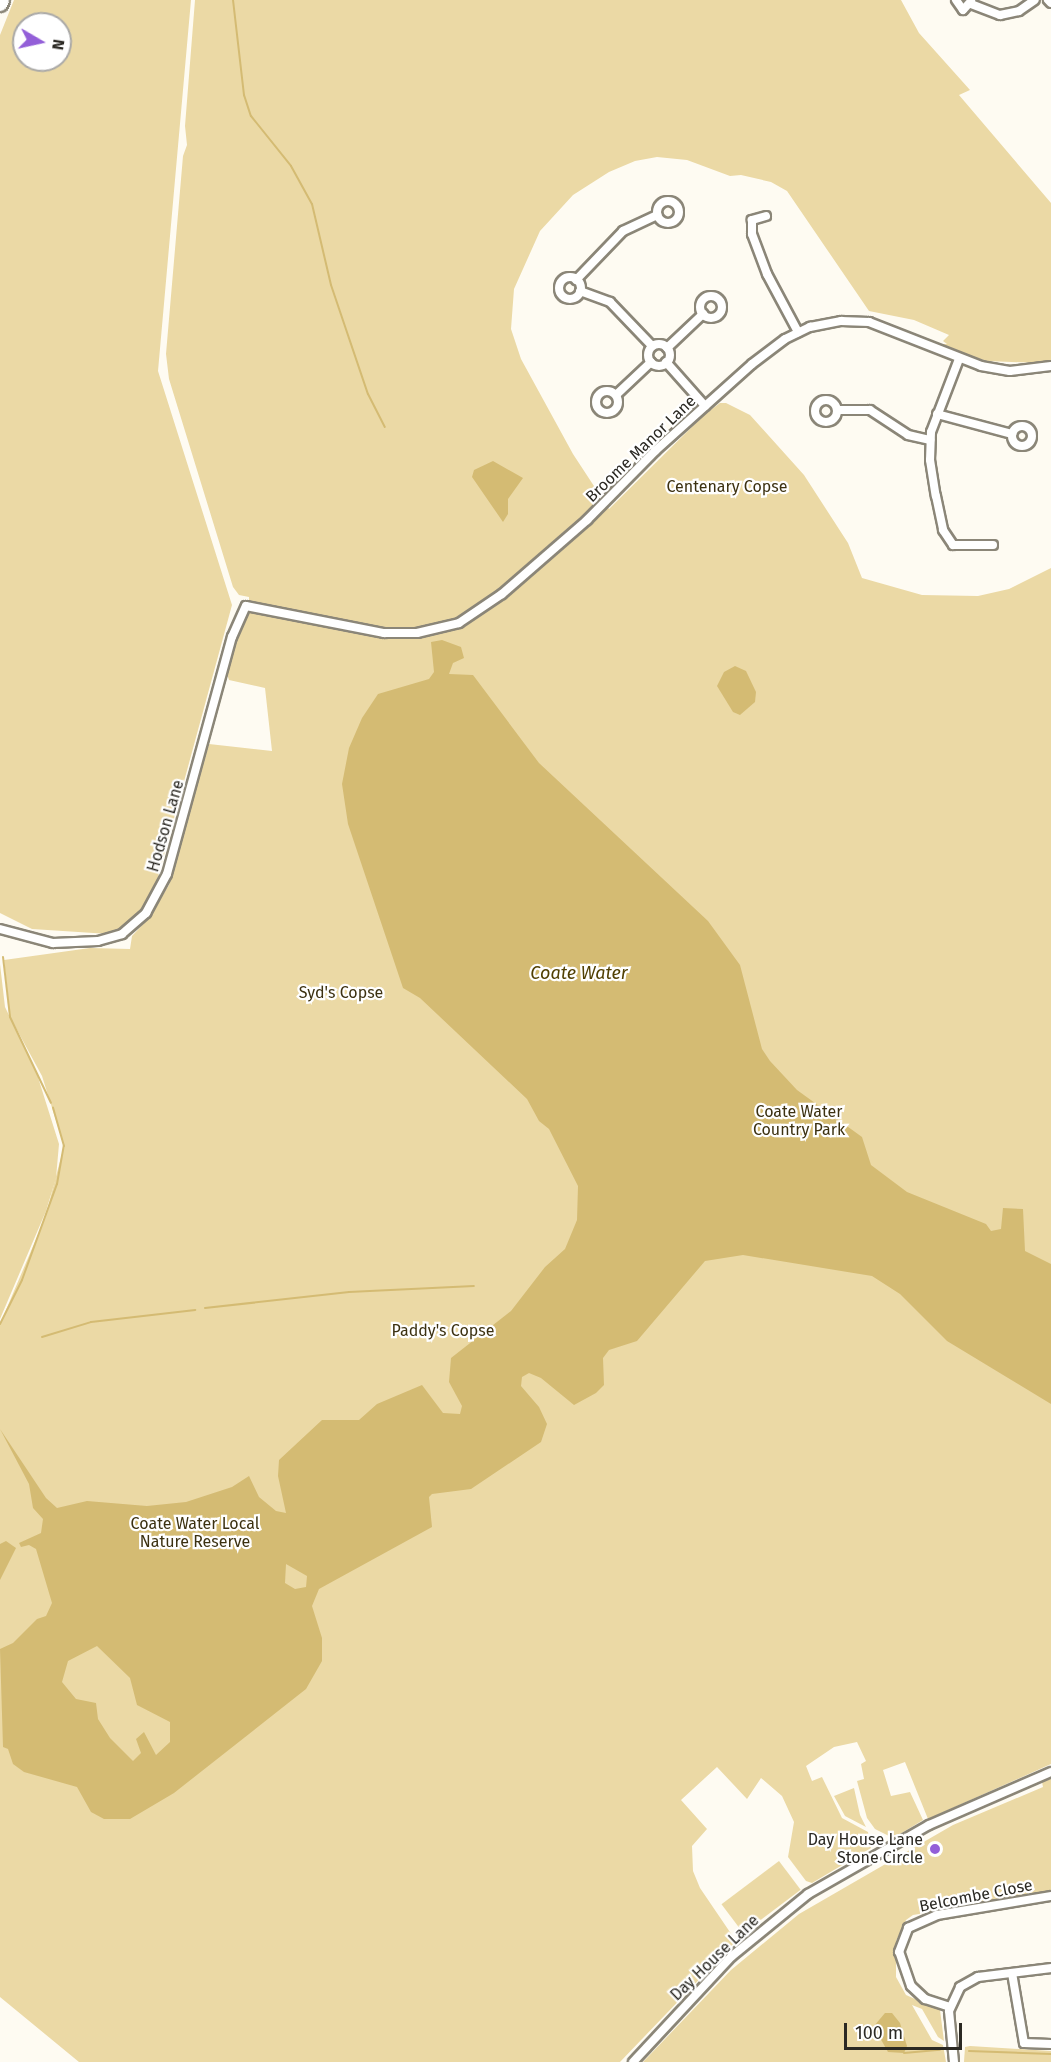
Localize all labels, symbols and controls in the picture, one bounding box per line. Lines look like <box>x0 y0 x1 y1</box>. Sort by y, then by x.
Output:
north arrow <box>12 12 72 72</box>
text: N <box>48 38 69 51</box>
street label: Broome Manor Lane <box>582 391 700 507</box>
park label: Centenary Copse <box>666 477 788 497</box>
street label: Hodson Lane <box>144 778 188 874</box>
water label: Coate Water <box>530 962 628 984</box>
park label: Syd's Copse <box>299 983 383 1003</box>
park label: Coate Water Country Park <box>753 1102 845 1140</box>
park label: Paddy's Copse <box>392 1321 494 1341</box>
park label: Coate Water Local Nature Reserve <box>131 1514 259 1552</box>
place label: Day House Lane Stone Circle <box>808 1830 923 1868</box>
marker: Day House Lane Stone Circle <box>928 1842 942 1856</box>
street label: Belcombe Close <box>918 1876 1034 1916</box>
street label: Day House Lane <box>667 1911 763 2005</box>
scale bar <box>847 2011 966 2049</box>
text: 100 m <box>855 2022 903 2044</box>

